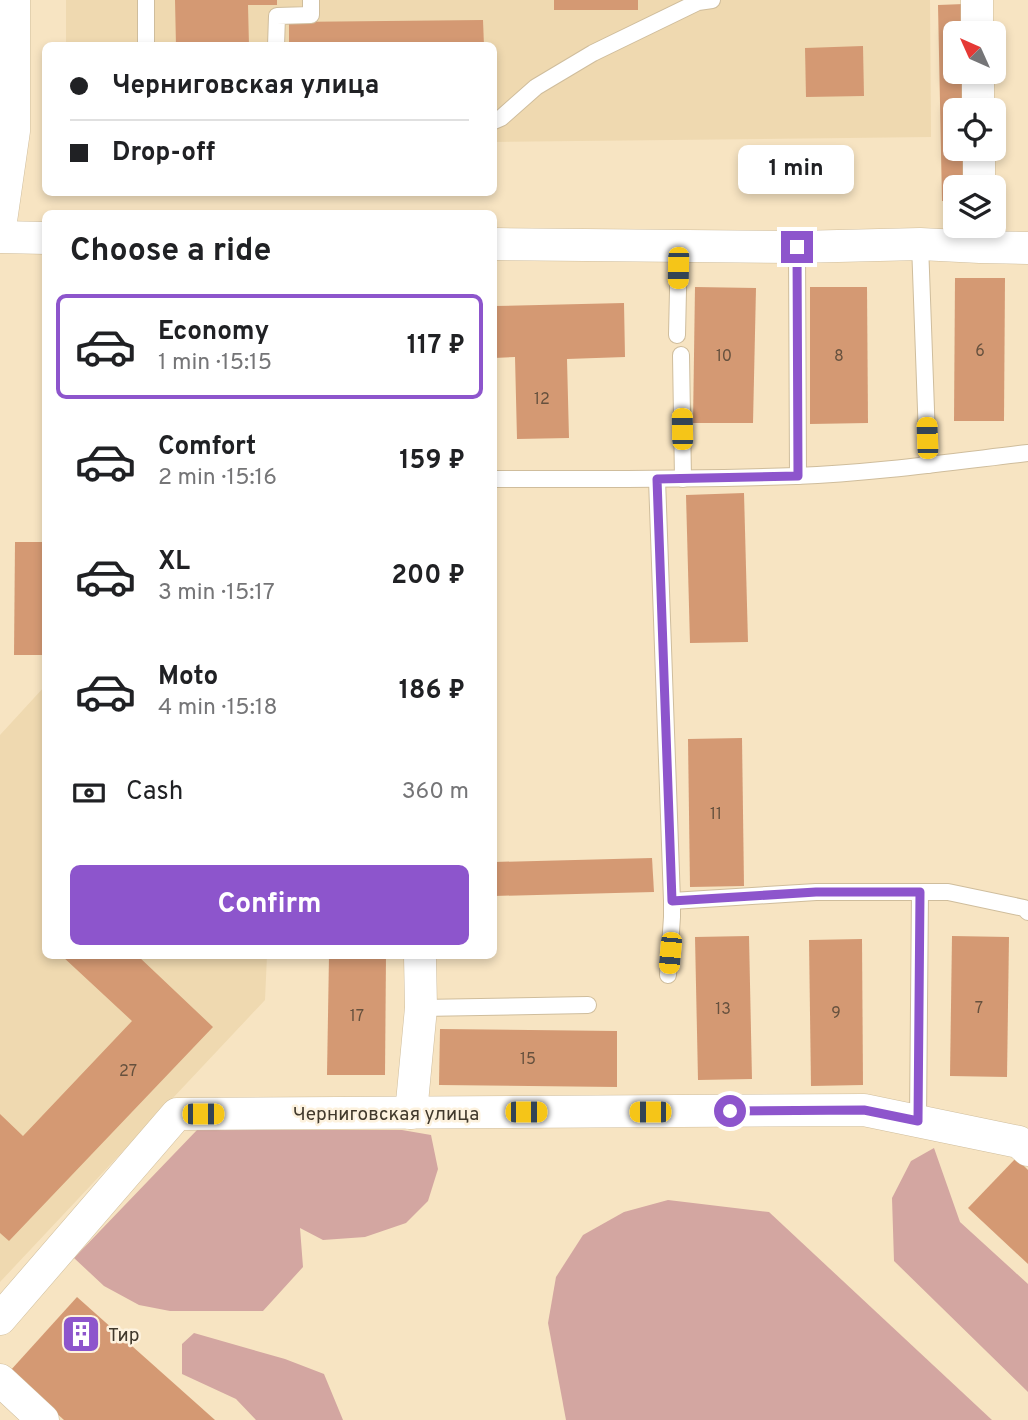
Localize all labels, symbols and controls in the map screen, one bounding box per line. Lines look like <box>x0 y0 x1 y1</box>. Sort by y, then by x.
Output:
north arrow <box>943 21 1006 84</box>
map controls <box>943 21 1006 238</box>
text: Черниговская улица <box>112 70 379 103</box>
button: locate <box>943 98 1006 161</box>
text: Drop-off <box>112 137 215 170</box>
callout: 1 min <box>739 146 855 194</box>
text: 1 min <box>768 155 824 184</box>
button: layers <box>943 175 1006 238</box>
route end <box>781 231 813 263</box>
text: Choose a ride <box>70 232 271 272</box>
car <box>668 247 689 289</box>
icon: car <box>74 315 137 378</box>
text: Economy <box>158 316 269 349</box>
text: 117 ₽ <box>407 330 465 363</box>
house number: 6 <box>975 342 985 362</box>
house number: 10 <box>716 347 732 367</box>
house number: 8 <box>834 347 844 367</box>
text: 1 min · 15:15 <box>158 349 272 378</box>
house number: 12 <box>534 390 550 410</box>
car <box>672 408 693 450</box>
car <box>916 417 939 459</box>
icon: car <box>74 430 137 493</box>
text: Comfort <box>158 431 256 464</box>
text: 159 ₽ <box>399 445 465 478</box>
text: 2 min · 15:16 <box>158 464 277 493</box>
icon: car <box>74 545 137 608</box>
text: XL <box>158 546 190 579</box>
text: 200 ₽ <box>391 560 465 593</box>
text: 3 min · 15:17 <box>158 579 275 608</box>
icon: car <box>74 660 137 723</box>
text: Moto <box>158 661 218 694</box>
text: 186 ₽ <box>399 675 465 708</box>
text: 4 min · 15:18 <box>158 694 277 723</box>
icon: cash <box>70 774 108 812</box>
text: Cash <box>126 776 183 809</box>
text: 360 m <box>402 778 469 807</box>
house number: 11 <box>710 805 722 825</box>
button: Confirm <box>70 865 469 945</box>
car <box>658 931 683 975</box>
house number: 7 <box>975 999 983 1019</box>
house number: 13 <box>715 1000 731 1020</box>
house number: 9 <box>831 1004 841 1024</box>
house number: 17 <box>350 1007 364 1027</box>
house number: 15 <box>520 1050 536 1070</box>
house number: 27 <box>119 1062 137 1082</box>
route start <box>714 1095 746 1127</box>
car <box>506 1102 548 1123</box>
car <box>630 1102 672 1123</box>
street label: Черниговская улица <box>293 1103 479 1127</box>
car <box>183 1104 225 1125</box>
building icon: Тир <box>60 1313 102 1355</box>
place label: Тир <box>108 1324 139 1348</box>

